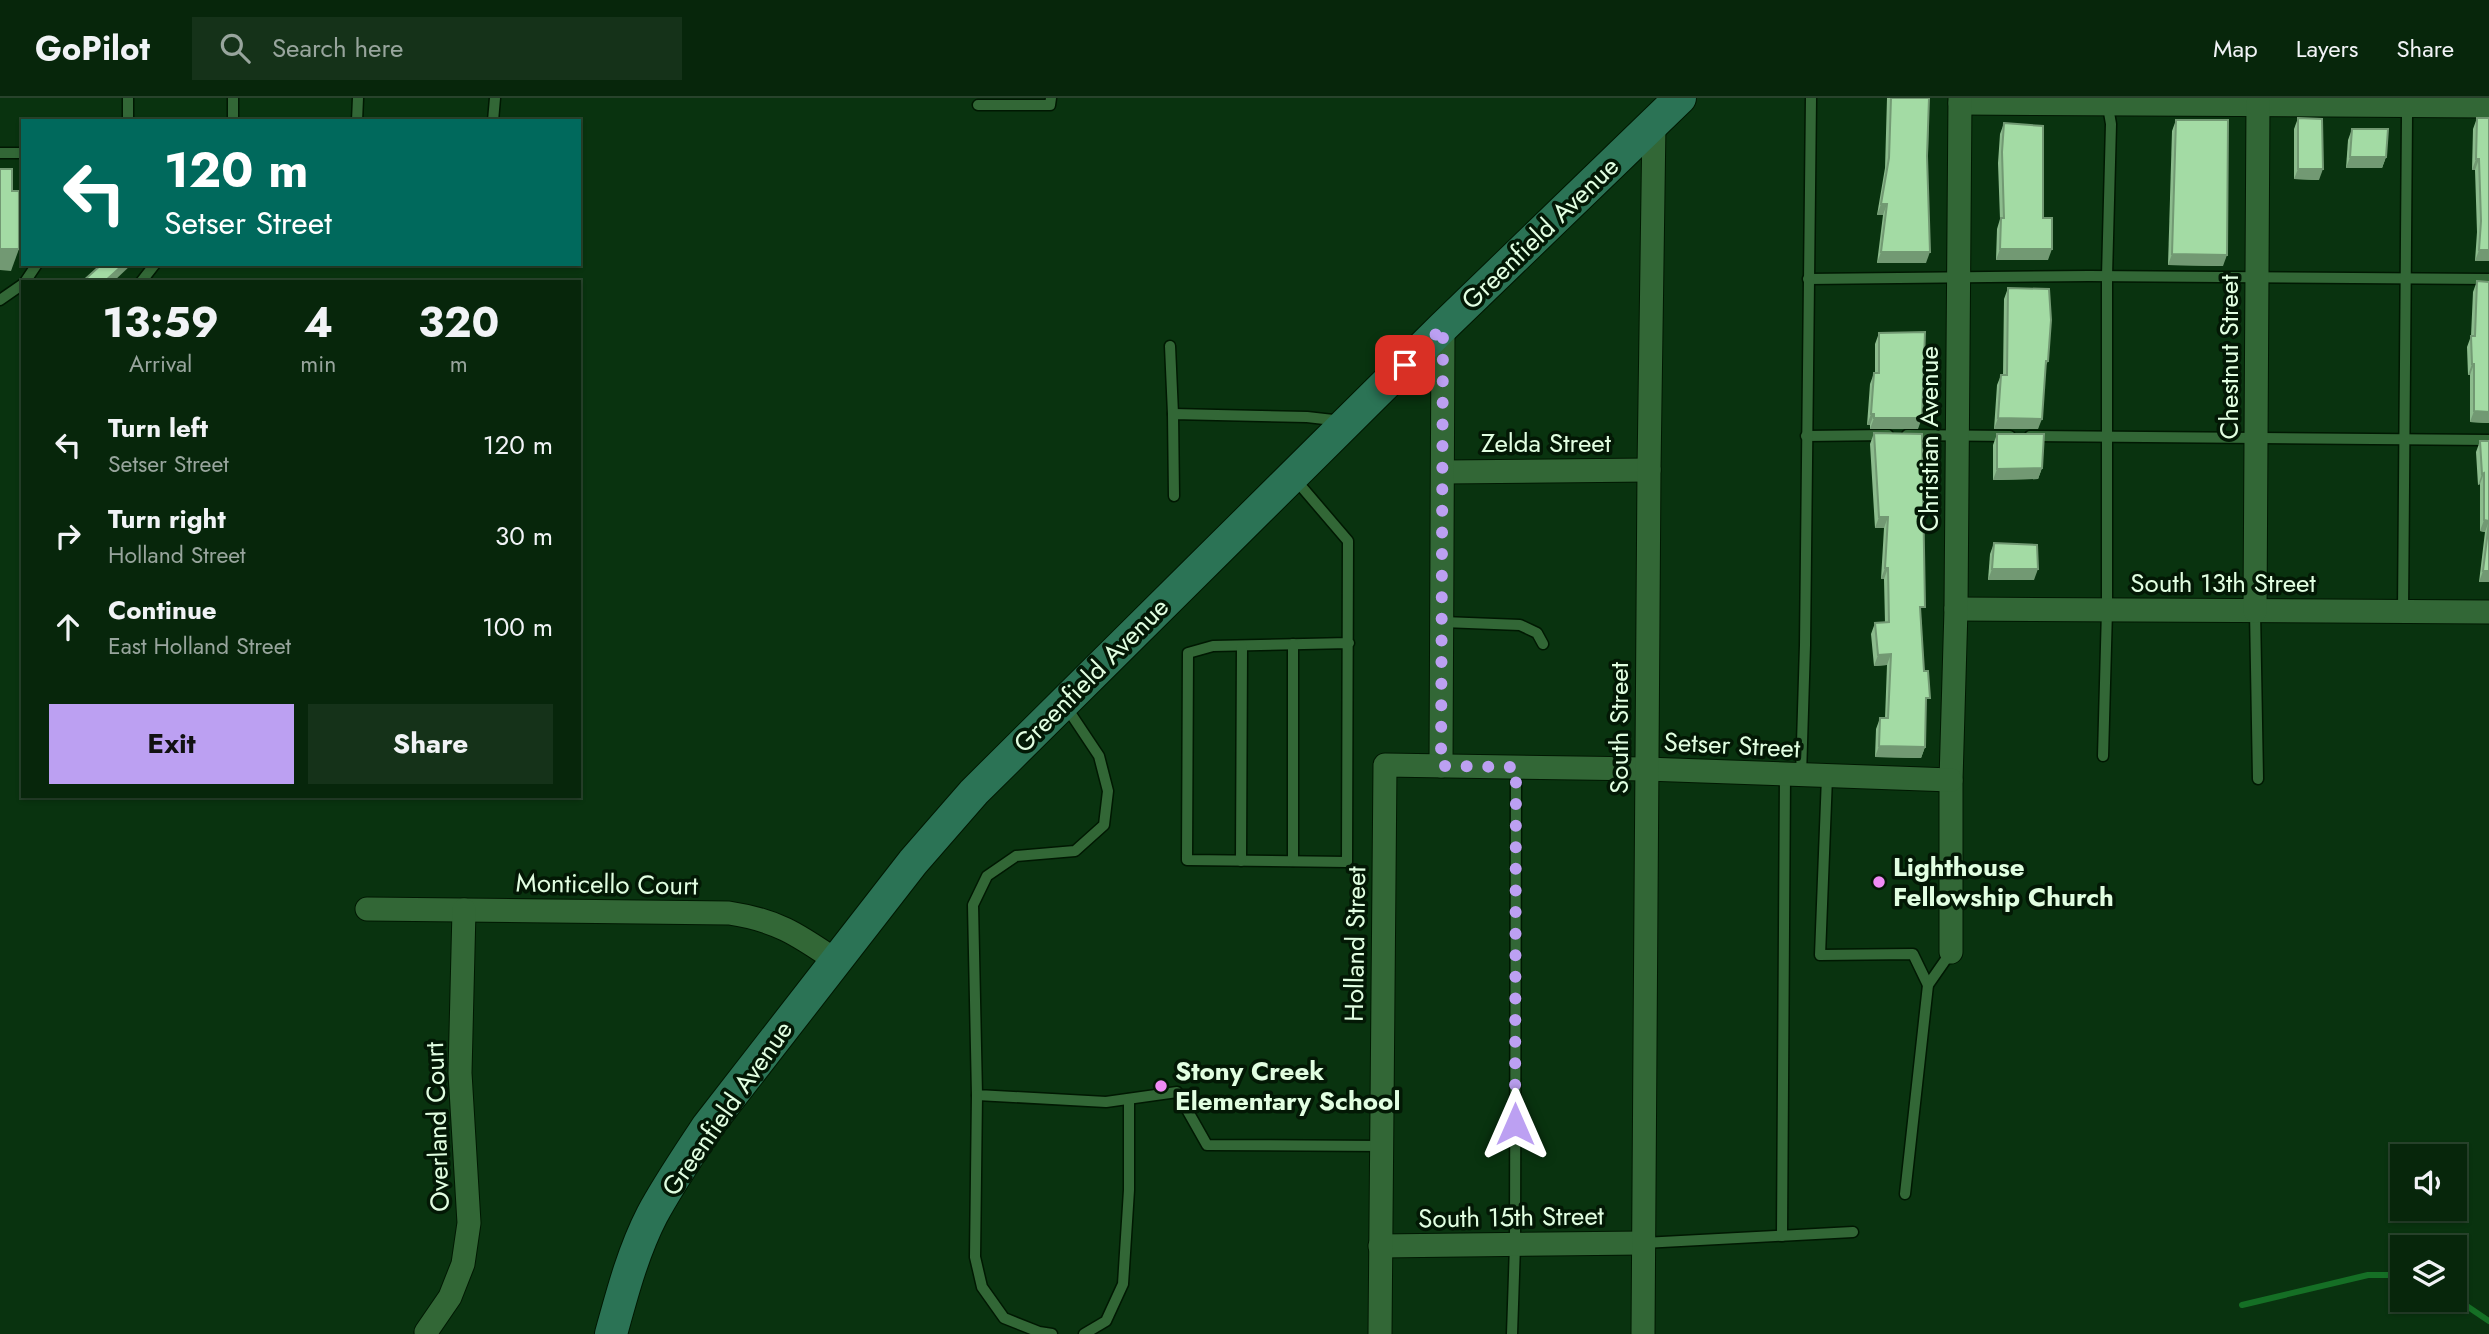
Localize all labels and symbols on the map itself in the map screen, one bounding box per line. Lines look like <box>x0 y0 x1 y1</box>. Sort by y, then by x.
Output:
street label: Greenfield Avenue <box>1453 148 1627 318</box>
street label: Chestnut Street <box>2210 274 2248 439</box>
pin <box>1375 335 1435 395</box>
street label: Christian Avenue <box>1910 346 1948 532</box>
street label: Zelda Street <box>1481 424 1612 462</box>
street label: South 13th Street <box>2130 564 2316 602</box>
street label: Greenfield Avenue <box>1005 589 1177 761</box>
street label: South Street <box>1600 661 1638 794</box>
street label: Setser Street <box>1663 722 1802 768</box>
place label: Lighthouse Fellowship Church <box>1893 848 2114 916</box>
street label: Monticello Court <box>515 863 699 905</box>
street label: Holland Street <box>1335 865 1375 1022</box>
marker: Lighthouse Fellowship Church <box>1871 874 1887 890</box>
street label: Greenfield Avenue <box>652 1013 802 1203</box>
street label: Overland Court <box>415 1041 459 1213</box>
place label: Stony Creek Elementary School <box>1175 1052 1400 1120</box>
marker: Stony Creek Elementary School <box>1153 1078 1169 1094</box>
position arrow <box>1478 1087 1552 1161</box>
street label: South 15th Street <box>1418 1196 1605 1238</box>

